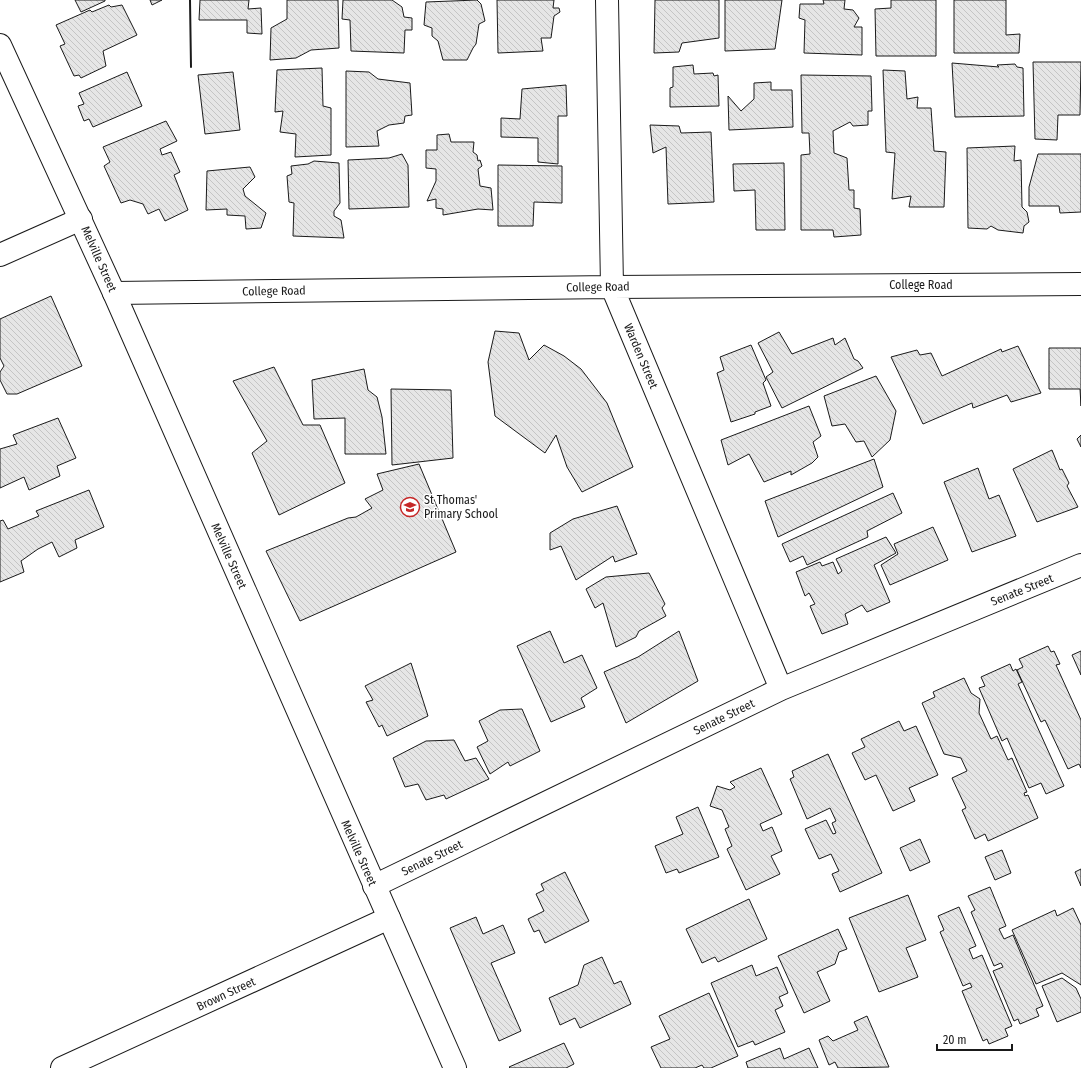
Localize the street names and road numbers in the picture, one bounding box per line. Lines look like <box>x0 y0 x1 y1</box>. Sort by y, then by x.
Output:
street label: Melville Street <box>78 224 120 294</box>
street label: College Road <box>889 278 953 292</box>
street label: College Road <box>566 279 630 295</box>
street label: College Road <box>242 283 306 299</box>
street label: Warden Street <box>621 321 661 391</box>
street label: Melville Street <box>208 521 250 591</box>
street label: Senate Street <box>989 571 1055 609</box>
street label: Senate Street <box>691 696 757 738</box>
street label: Melville Street <box>338 818 380 888</box>
street label: Senate Street <box>399 837 465 879</box>
street label: Brown Street <box>194 974 258 1014</box>

